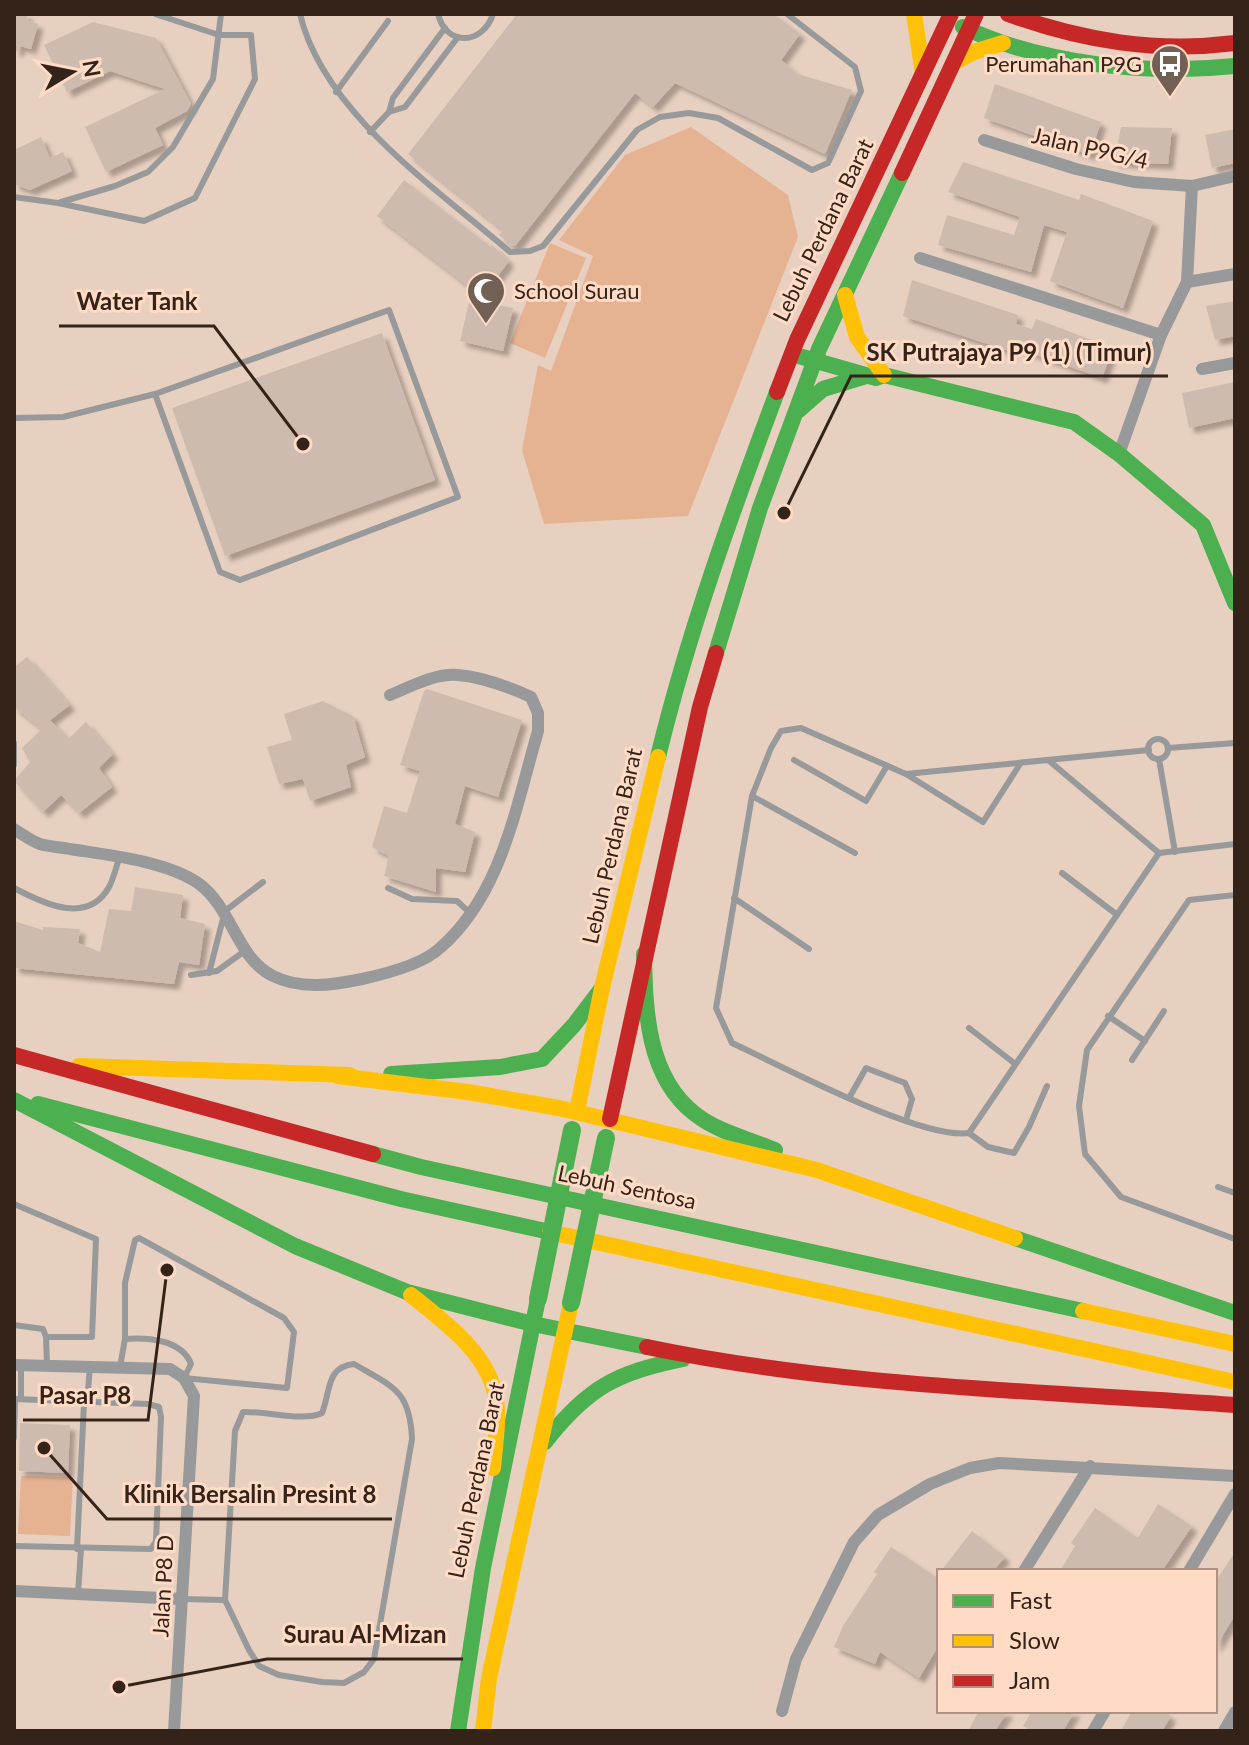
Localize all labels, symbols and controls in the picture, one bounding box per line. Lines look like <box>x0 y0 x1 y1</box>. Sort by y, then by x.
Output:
north arrow <box>32 32 112 112</box>
bus stop icon: Perumahan P9G <box>1149 43 1191 98</box>
place label: Perumahan P9G <box>985 50 1142 77</box>
text: N <box>77 58 107 79</box>
street label: Jalan P9G/4 <box>1029 121 1151 174</box>
street label: Lebuh Perdana Barat <box>767 134 879 326</box>
mosque icon: School Surau <box>465 270 507 325</box>
place label: School Surau <box>514 277 639 304</box>
callout: Water Tank <box>59 278 214 326</box>
text: Water Tank <box>76 286 198 315</box>
callout: SK Putrajaya P9 (1) (Timur) <box>851 328 1168 376</box>
text: SK Putrajaya P9 (1) (Timur) <box>866 337 1152 366</box>
street label: Lebuh Perdana Barat <box>576 745 647 946</box>
street label: Lebuh Sentosa <box>555 1159 699 1214</box>
callout: Pasar P8 <box>23 1372 148 1420</box>
street label: Lebuh Perdana Barat <box>442 1379 510 1581</box>
text: Pasar P8 <box>39 1380 131 1409</box>
callout: Klinik Bersalin Presint 8 <box>107 1471 392 1519</box>
text: Klinik Bersalin Presint 8 <box>123 1479 377 1508</box>
street label: Jalan P8 D <box>146 1534 179 1638</box>
legend <box>937 1569 1217 1713</box>
text: Fast <box>1009 1585 1052 1614</box>
callout: Surau Al-Mizan <box>267 1611 463 1659</box>
text: Surau Al-Mizan <box>284 1619 446 1648</box>
text: Slow <box>1009 1625 1060 1654</box>
text: Jam <box>1009 1665 1050 1694</box>

